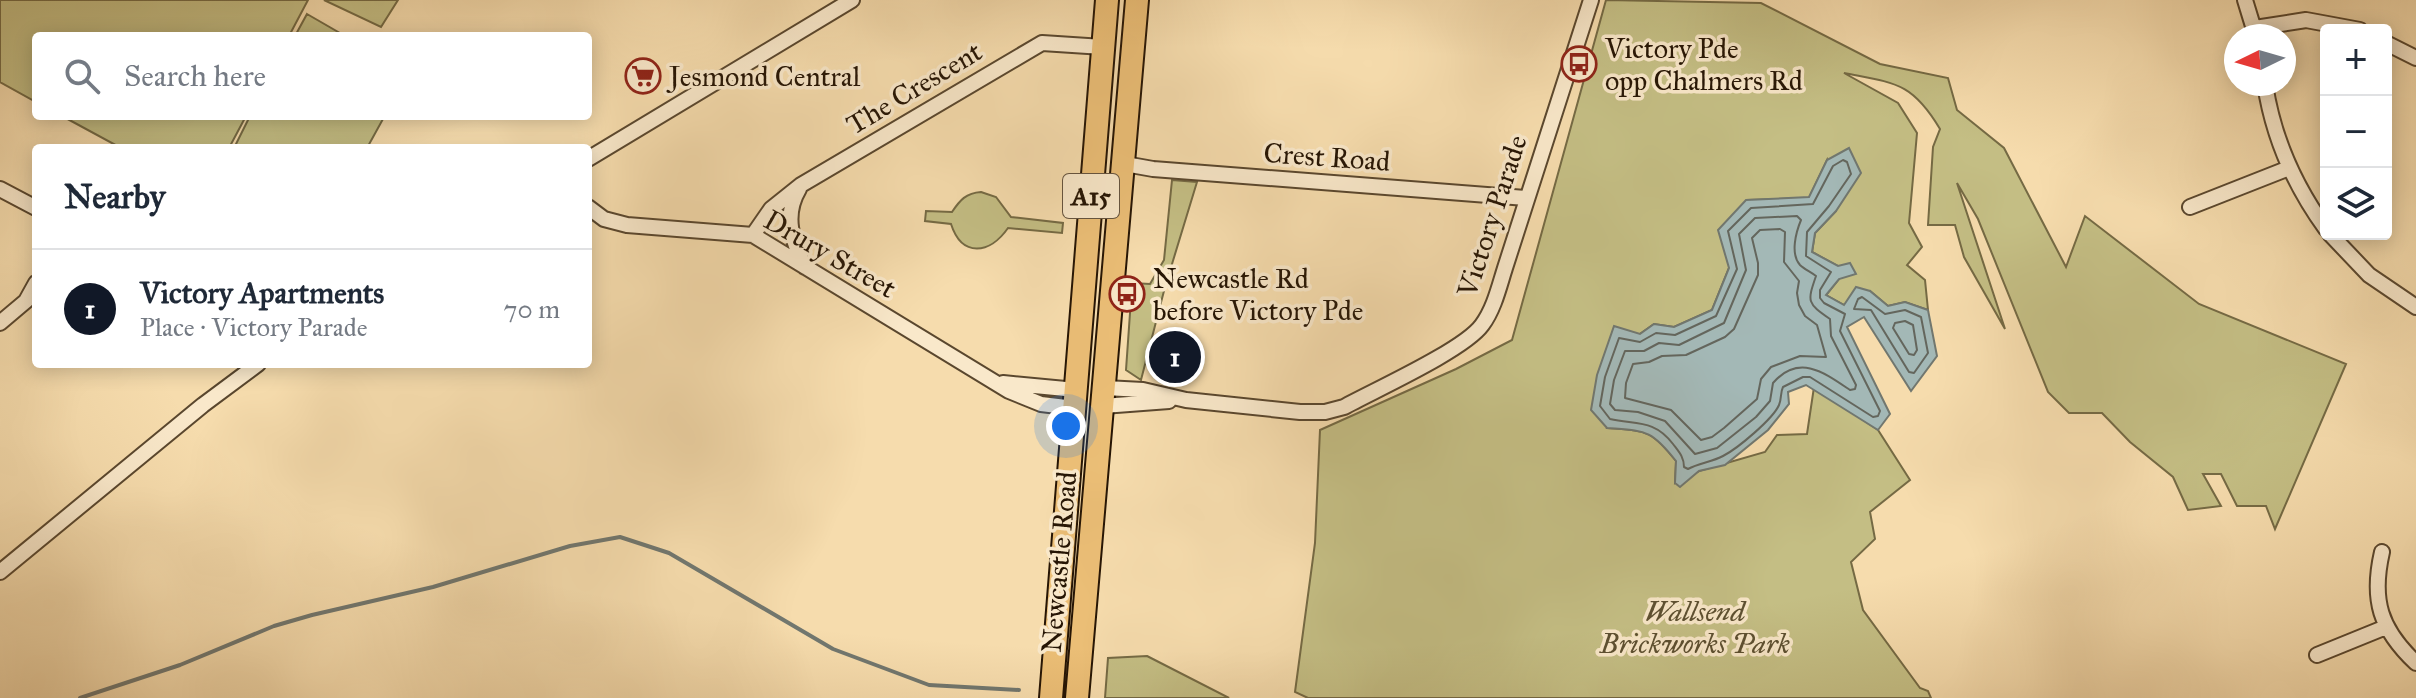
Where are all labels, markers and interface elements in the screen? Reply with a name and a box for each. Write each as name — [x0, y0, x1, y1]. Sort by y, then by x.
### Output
north arrow — [2224, 24, 2296, 96]
map controls — [2320, 24, 2392, 240]
button: + — [2320, 24, 2392, 96]
place label: Victory Pde opp Chalmers Rd — [1604, 31, 1803, 98]
search box — [32, 32, 592, 120]
street label: The Crescent — [840, 34, 988, 142]
bus stop icon: Victory Pde opp Chalmers Rd — [1560, 45, 1598, 83]
icon: search — [60, 54, 104, 98]
supermarket icon: Jesmond Central — [624, 57, 662, 95]
text: Search here — [124, 58, 266, 94]
place label: Jesmond Central — [666, 59, 861, 94]
button: − — [2320, 96, 2392, 168]
street label: Victory Parade — [1449, 131, 1535, 302]
street label: Crest Road — [1262, 135, 1392, 179]
button: layers — [2320, 168, 2392, 240]
road number: A15 — [1063, 174, 1119, 218]
text: Nearby — [64, 176, 166, 217]
street label: Drury Street — [758, 202, 902, 306]
place label: Newcastle Rd before Victory Pde — [1153, 261, 1363, 328]
text: Victory Apartments — [140, 275, 384, 311]
bus stop icon: Newcastle Rd before Victory Pde — [1108, 275, 1146, 313]
text: 1 — [85, 293, 95, 325]
text: 70 m — [504, 293, 560, 325]
text: Place · Victory Parade — [140, 311, 368, 343]
pin: 1 — [1149, 327, 1201, 387]
your location — [1046, 406, 1086, 446]
street label: Newcastle Road — [1034, 470, 1084, 654]
park label: Wallsend Brickworks Park — [1598, 594, 1791, 661]

